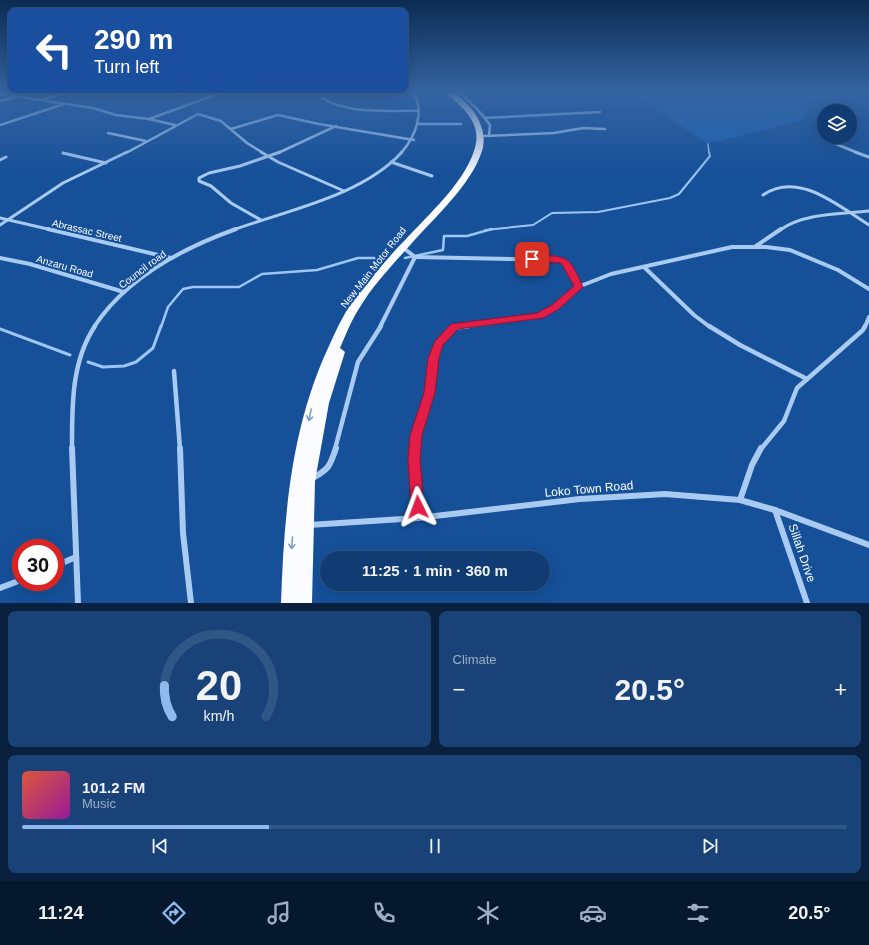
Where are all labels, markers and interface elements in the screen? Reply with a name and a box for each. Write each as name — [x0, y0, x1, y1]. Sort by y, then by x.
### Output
icon: left — [28, 24, 80, 76]
text: 290 m — [94, 24, 173, 55]
text: Turn left — [94, 57, 159, 77]
map controls — [817, 104, 857, 144]
button: layers — [817, 104, 857, 144]
street label: Abrassac Street — [51, 217, 123, 244]
street label: New Main Motor Road — [338, 225, 408, 310]
pin — [515, 242, 549, 276]
street label: Council road — [117, 248, 168, 291]
icon: arrive — [521, 248, 543, 270]
street label: Anzaru Road — [35, 253, 94, 280]
one-way arrow — [306, 408, 314, 421]
street label: Loko Town Road — [544, 478, 634, 500]
position arrow — [397, 486, 439, 528]
street label: Sillah Drive — [786, 522, 819, 584]
one-way arrow — [288, 536, 296, 549]
speed limit sign: 30 — [12, 539, 64, 591]
text: 11:25 · 1 min · 360 m — [362, 562, 508, 579]
text: Climate — [453, 652, 497, 667]
text: 20 — [196, 662, 242, 709]
text: 20.5° — [615, 673, 685, 706]
text: − — [453, 677, 465, 702]
text: + — [834, 677, 847, 702]
text: km/h — [204, 708, 235, 724]
text: 101.2 FM — [82, 779, 145, 796]
text: Music — [82, 796, 116, 811]
icon: previous — [149, 835, 171, 857]
icon: pause — [424, 835, 446, 857]
icon: next — [699, 835, 721, 857]
icon: directions — [160, 899, 188, 927]
icon: music — [265, 899, 293, 927]
icon: phone — [370, 899, 398, 927]
icon: climate — [474, 899, 502, 927]
icon: car — [579, 899, 607, 927]
icon: filters — [684, 899, 712, 927]
text: 11:24 — [38, 903, 83, 923]
text: 20.5° — [788, 903, 831, 923]

